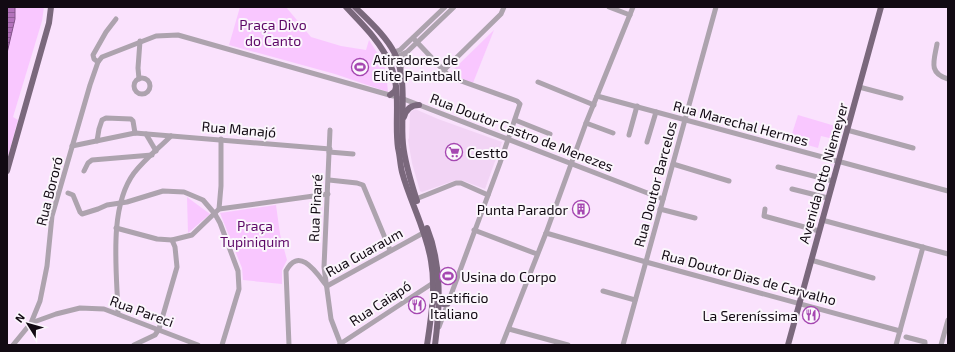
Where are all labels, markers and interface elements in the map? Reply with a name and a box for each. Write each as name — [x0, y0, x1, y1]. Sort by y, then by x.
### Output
park label: Praça Divo do Canto — [239, 16, 307, 49]
place label: Atiradores de Elite Paintball — [373, 51, 462, 84]
sports icon: Atiradores de Elite Paintball — [350, 57, 370, 77]
street label: Rua Doutor Castro de Menezes — [428, 89, 616, 175]
street label: Rua Marechal Hermes — [672, 97, 810, 149]
street label: Avenida Otto Niemeyer — [795, 100, 851, 245]
street label: Rua Manajó — [201, 117, 277, 141]
street label: Rua Doutor Barcelos — [630, 119, 680, 249]
supermarket icon: Cestto — [444, 142, 464, 162]
place label: Cestto — [467, 144, 508, 161]
street label: Rua Bororó — [32, 155, 66, 227]
street label: Rua Pinaré — [305, 174, 325, 242]
building icon: Punta Parador — [571, 199, 591, 219]
place label: Punta Parador — [477, 201, 568, 218]
park label: Praça Tupiniquim — [220, 217, 290, 250]
street label: Rua Guaraum — [323, 224, 405, 280]
street label: Rua Doutor Dias de Carvalho — [660, 245, 838, 309]
sports icon: Usina do Corpo — [438, 266, 458, 286]
place label: Usina do Corpo — [461, 268, 557, 285]
street label: Rua Caiapó — [346, 277, 414, 329]
place label: Pastificio Italiano — [430, 289, 489, 322]
street label: Rua Pareci — [108, 292, 176, 330]
restaurant icon: Pastificio Italiano — [407, 295, 427, 315]
north arrow — [8, 304, 48, 344]
restaurant icon: La Sereníssima — [801, 305, 821, 325]
place label: La Sereníssima — [702, 307, 798, 324]
text: N — [12, 311, 27, 325]

